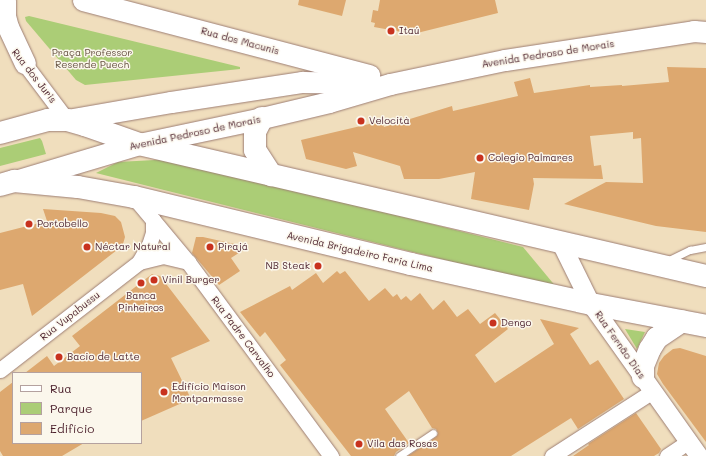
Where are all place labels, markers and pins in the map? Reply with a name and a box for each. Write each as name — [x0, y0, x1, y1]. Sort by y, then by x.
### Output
place label: Itaú — [399, 25, 419, 37]
marker: Itaú — [386, 26, 396, 36]
place label: Velocità — [369, 115, 410, 127]
marker: Velocità — [356, 116, 366, 126]
place label: Colegio Palmares — [488, 152, 573, 164]
marker: Colegio Palmares — [475, 153, 485, 163]
place label: Portobello — [37, 218, 88, 230]
marker: Portobello — [24, 219, 34, 229]
place label: Néctar Natural — [95, 241, 171, 253]
place label: Pirajá — [218, 241, 248, 253]
marker: Néctar Natural — [82, 242, 92, 252]
marker: Pirajá — [205, 242, 215, 252]
place label: NB Steak — [265, 260, 310, 272]
marker: NB Steak — [313, 261, 323, 271]
place label: Vinil Burger — [162, 274, 220, 286]
marker: Vinil Burger — [149, 275, 159, 285]
marker: Banca Pinheiros — [136, 278, 146, 288]
place label: Banca Pinheiros — [118, 289, 164, 312]
place label: Dengo — [501, 317, 531, 329]
marker: Dengo — [488, 318, 498, 328]
place label: Bacio de Latte — [67, 351, 140, 363]
marker: Bacio de Latte — [54, 352, 64, 362]
place label: Edifício Maison Montparmasse — [172, 380, 246, 404]
marker: Edifício Maison Montparmasse — [159, 387, 169, 397]
place label: Vila das Rosas — [367, 438, 437, 450]
marker: Vila das Rosas — [354, 439, 364, 449]

